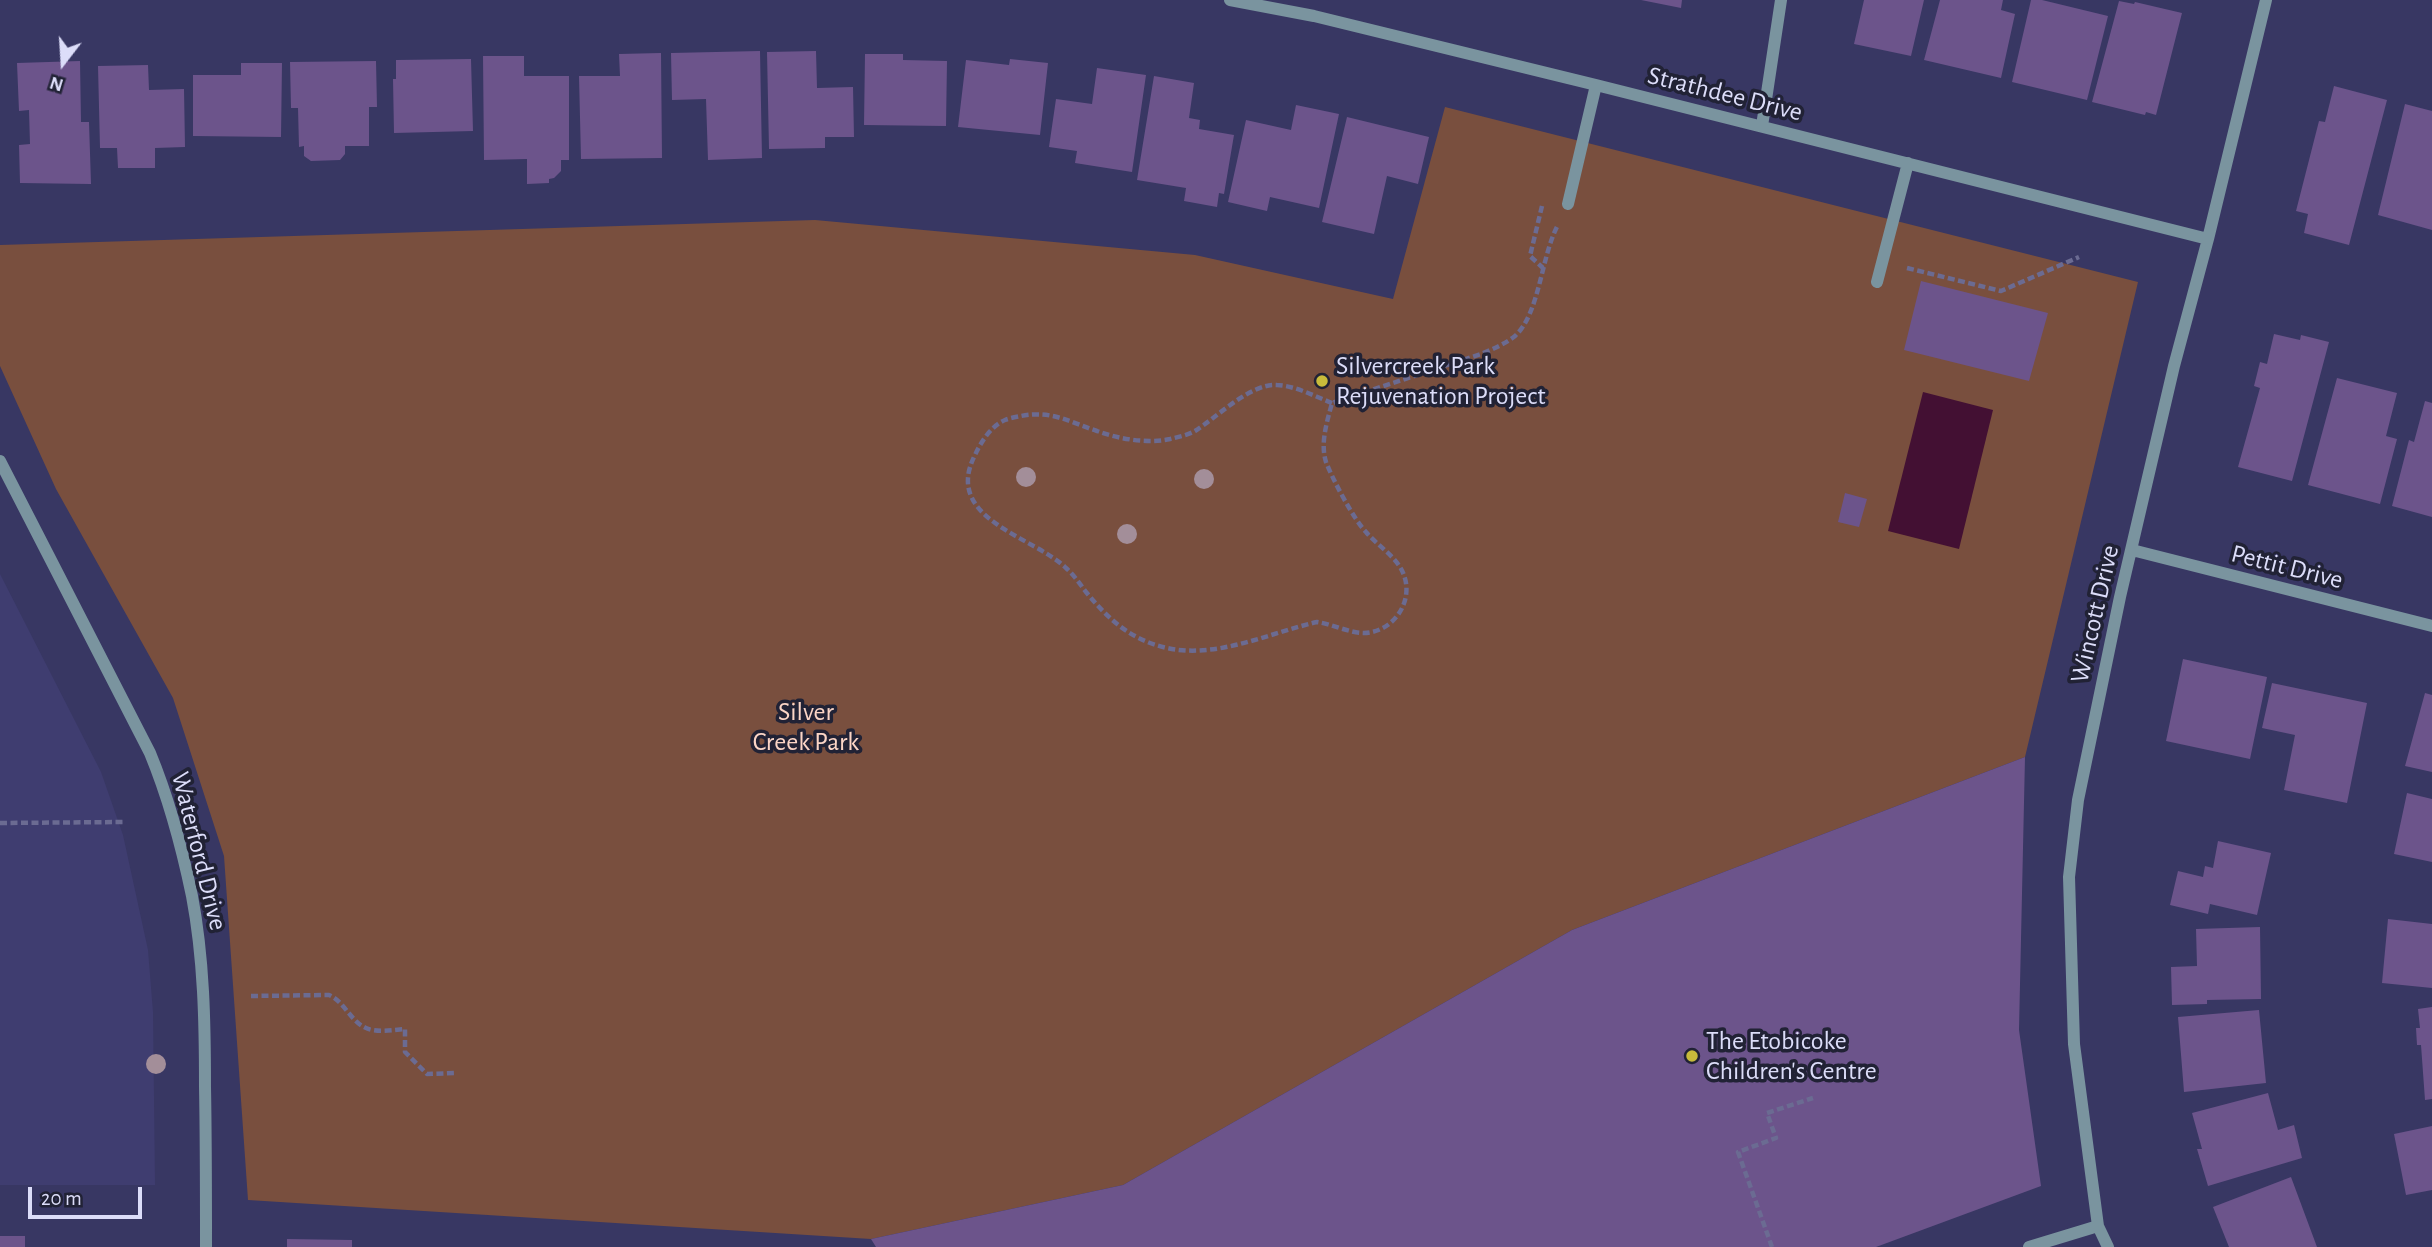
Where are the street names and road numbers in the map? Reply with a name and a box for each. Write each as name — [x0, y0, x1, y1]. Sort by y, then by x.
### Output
street label: Strathdee Drive — [1644, 60, 1806, 128]
street label: Pettit Drive — [2228, 538, 2346, 596]
street label: Wincott Drive — [2064, 542, 2126, 686]
street label: Waterford Drive — [164, 769, 234, 933]

